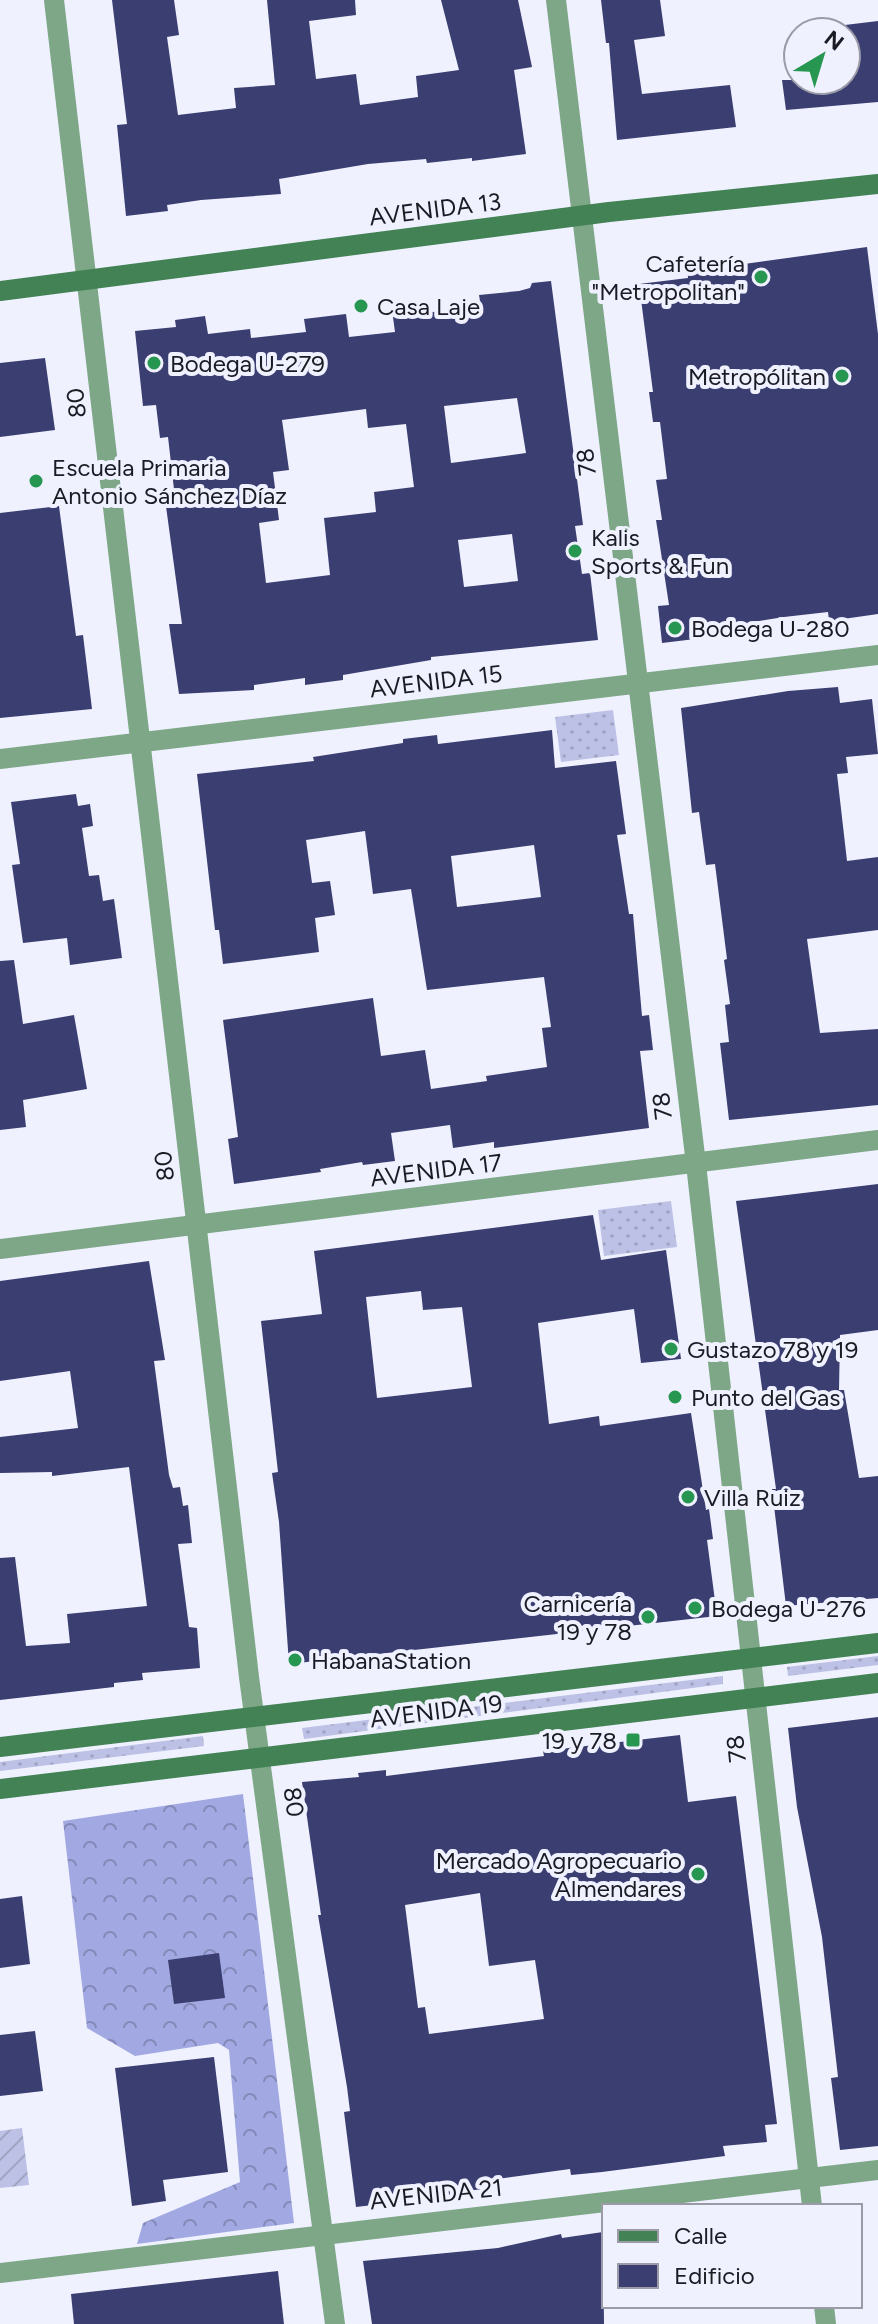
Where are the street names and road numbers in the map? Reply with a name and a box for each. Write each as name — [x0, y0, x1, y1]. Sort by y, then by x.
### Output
street label: AVENIDA 13 — [367, 187, 503, 231]
street label: 80 — [60, 387, 92, 419]
street label: 78 — [570, 447, 602, 477]
street label: AVENIDA 15 — [368, 658, 504, 704]
street label: 78 — [646, 1091, 678, 1121]
street label: AVENIDA 17 — [368, 1148, 504, 1192]
street label: 80 — [148, 1149, 180, 1183]
street label: AVENIDA 19 — [368, 1688, 504, 1734]
street label: 78 — [720, 1734, 752, 1764]
street label: 80 — [278, 1785, 310, 1819]
street label: AVENIDA 21 — [368, 2173, 504, 2215]

